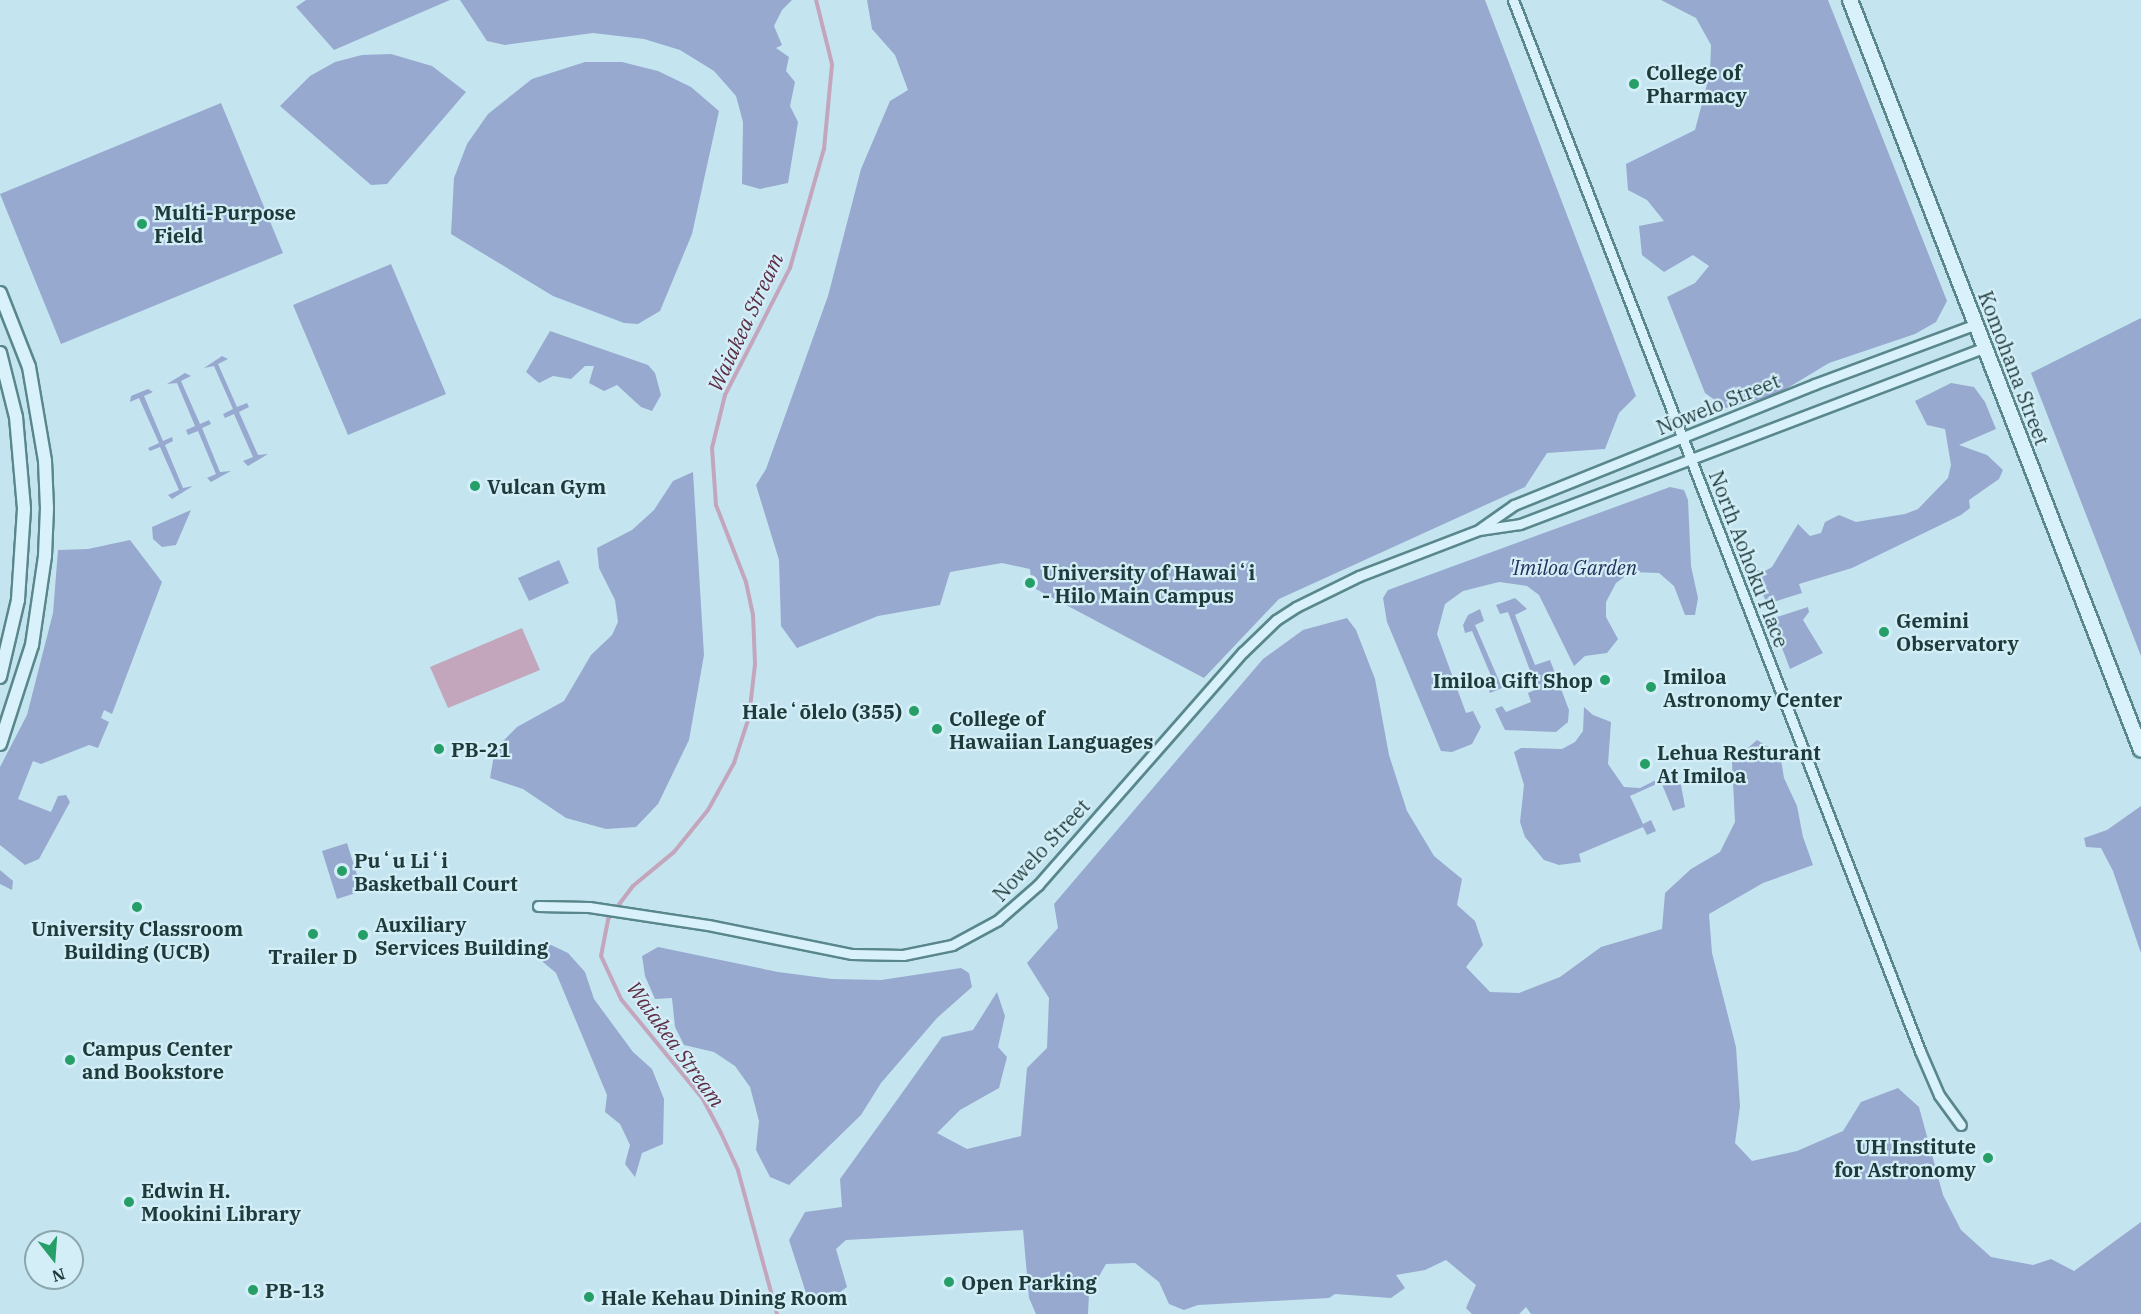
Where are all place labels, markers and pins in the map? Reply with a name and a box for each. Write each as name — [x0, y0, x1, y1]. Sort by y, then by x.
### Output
place label: College of Pharmacy — [1646, 60, 1747, 107]
marker: College of Pharmacy — [1627, 77, 1641, 91]
place label: Multi-Purpose Field — [154, 201, 296, 248]
marker: Multi-Purpose Field — [135, 217, 149, 231]
place label: Vulcan Gym — [487, 474, 606, 498]
marker: Vulcan Gym — [468, 479, 482, 493]
place label: University of Hawaiʻi - Hilo Main Campus — [1042, 560, 1255, 607]
marker: University of Hawaiʻi - Hilo Main Campus — [1023, 576, 1037, 590]
place label: Gemini Observatory — [1896, 608, 2019, 655]
marker: Gemini Observatory — [1877, 625, 1891, 639]
place label: Imiloa Astronomy Center — [1663, 664, 1842, 711]
place label: Imiloa Gift Shop — [1433, 668, 1593, 692]
marker: Imiloa Gift Shop — [1598, 673, 1612, 687]
marker: Imiloa Astronomy Center — [1644, 680, 1658, 694]
place label: Haleʻōlelo (355) — [742, 699, 902, 723]
marker: Haleʻōlelo (355) — [907, 704, 921, 718]
place label: College of Hawaiian Languages — [949, 706, 1153, 753]
marker: College of Hawaiian Languages — [930, 722, 944, 736]
place label: PB-21 — [451, 737, 511, 761]
place label: Lehua Resturant At Imiloa — [1657, 740, 1821, 787]
marker: PB-21 — [432, 742, 446, 756]
marker: Lehua Resturant At Imiloa — [1638, 757, 1652, 771]
place label: Puʻu Liʻi Basketball Court — [354, 848, 518, 895]
marker: Puʻu Liʻi Basketball Court — [335, 864, 349, 878]
marker: University Classroom Building (UCB) — [130, 900, 144, 914]
place label: Auxiliary Services Building — [375, 912, 548, 959]
place label: University Classroom Building (UCB) — [31, 916, 243, 963]
marker: Trailer D — [306, 927, 320, 941]
marker: Auxiliary Services Building — [356, 928, 370, 942]
place label: Trailer D — [268, 944, 358, 968]
place label: Campus Center and Bookstore — [82, 1036, 233, 1083]
marker: Campus Center and Bookstore — [63, 1053, 77, 1067]
place label: UH Institute for Astronomy — [1834, 1134, 1976, 1181]
marker: UH Institute for Astronomy — [1981, 1151, 1995, 1165]
place label: Edwin H. Mookini Library — [141, 1178, 301, 1225]
marker: Edwin H. Mookini Library — [122, 1195, 136, 1209]
place label: Open Parking — [961, 1270, 1097, 1294]
marker: Open Parking — [942, 1275, 956, 1289]
place label: PB-13 — [265, 1278, 325, 1302]
marker: PB-13 — [246, 1283, 260, 1297]
place label: Hale Kehau Dining Room — [601, 1285, 847, 1309]
marker: Hale Kehau Dining Room — [582, 1290, 596, 1304]

